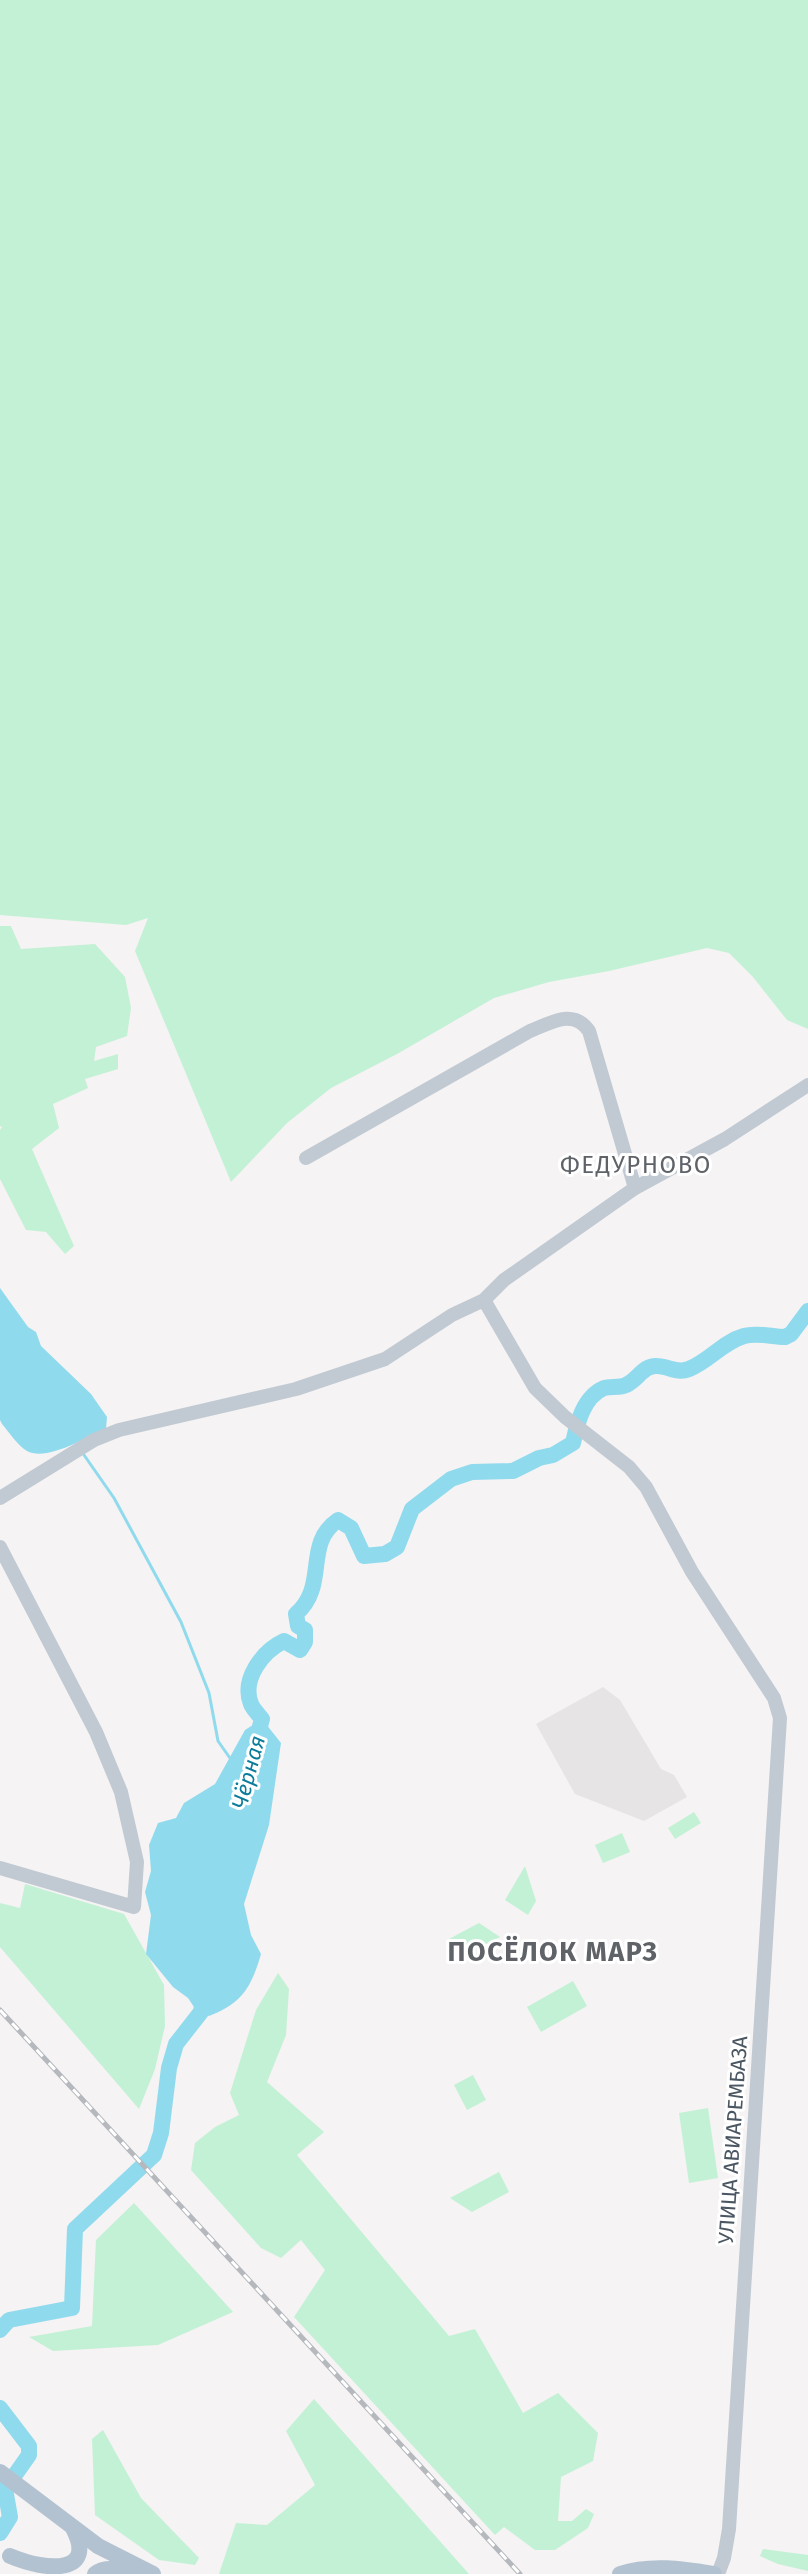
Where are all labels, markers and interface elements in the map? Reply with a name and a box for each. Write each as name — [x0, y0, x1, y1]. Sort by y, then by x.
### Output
district label: ФЕДУРНОВО — [560, 1151, 712, 1179]
water label: Чёрная — [226, 1732, 271, 1812]
district label: ПОСЁЛОК МАРЗ — [448, 1935, 658, 1968]
street label: УЛИЦА АВИАРЕМБАЗА — [713, 2035, 753, 2245]

